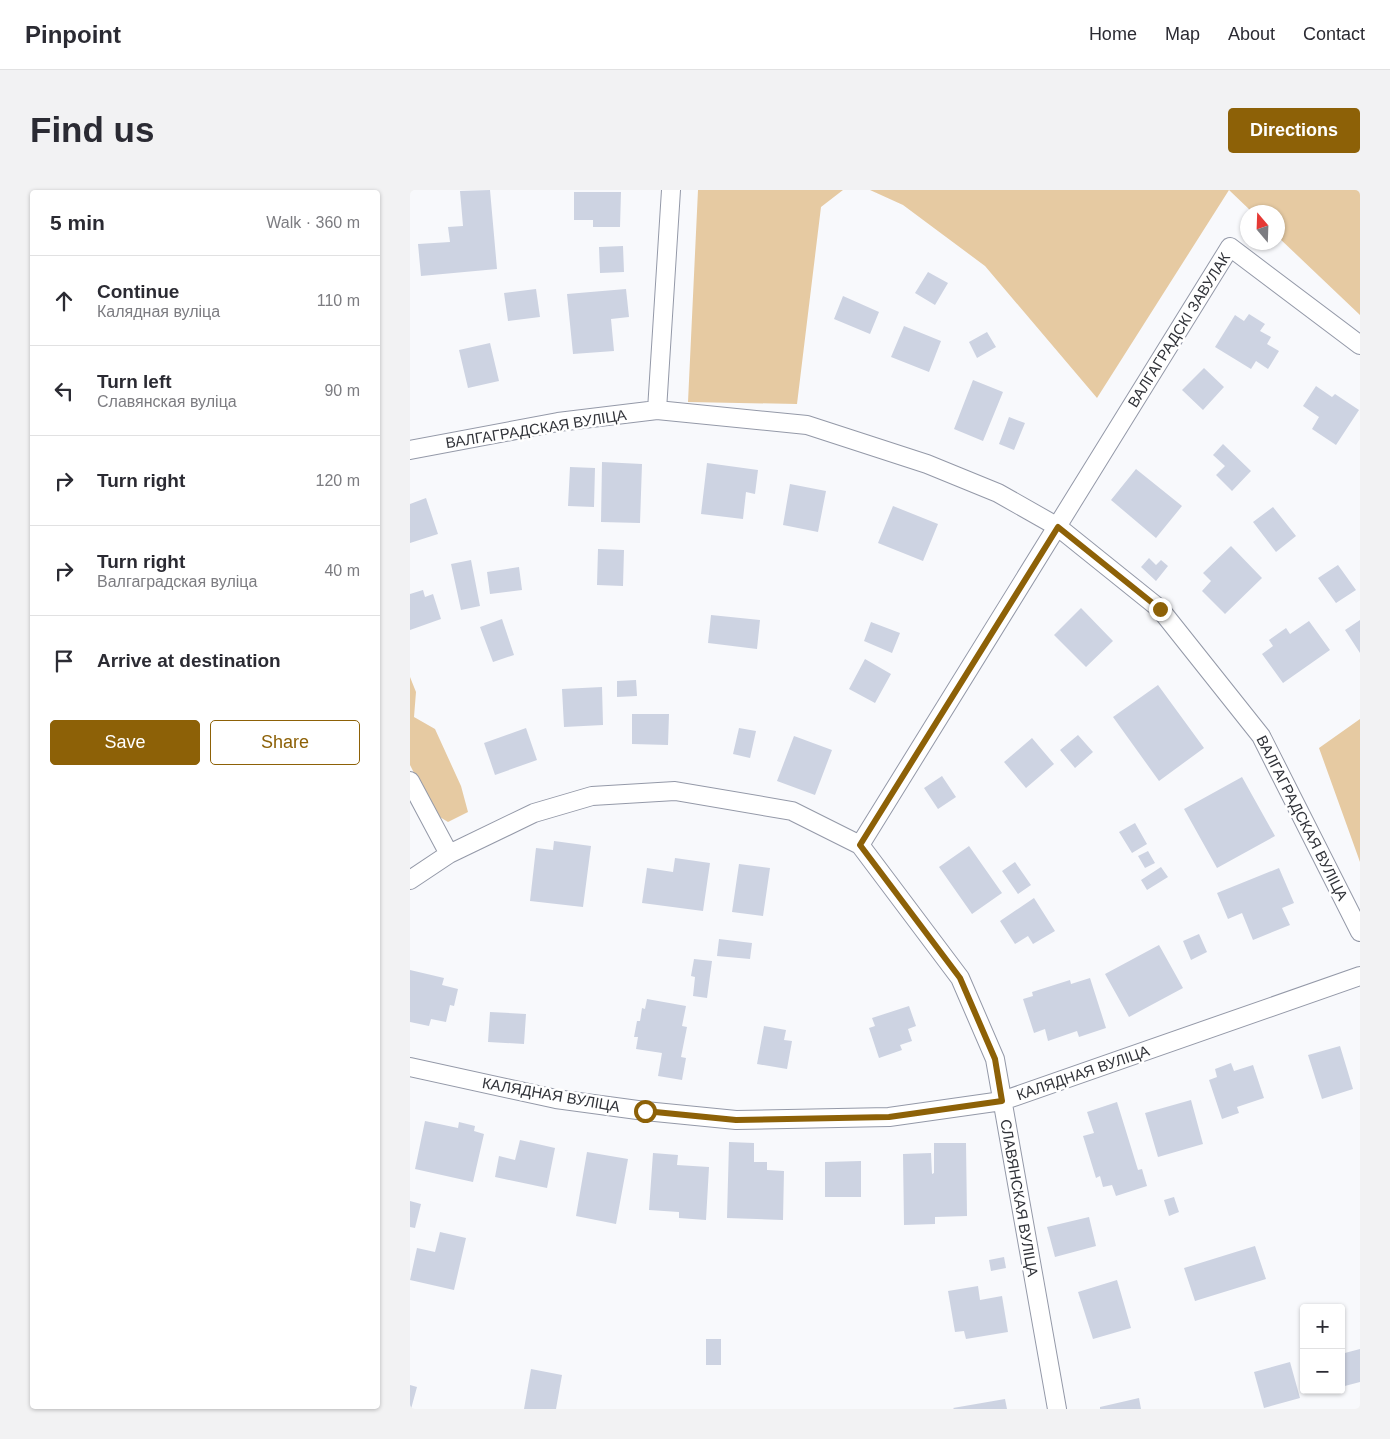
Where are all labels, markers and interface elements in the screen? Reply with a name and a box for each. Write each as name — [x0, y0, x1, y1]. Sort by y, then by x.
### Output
text: Pinpoint — [25, 21, 121, 48]
text: Home — [1089, 24, 1137, 44]
text: Map — [1165, 24, 1200, 44]
text: About — [1228, 24, 1275, 44]
text: Contact — [1303, 24, 1365, 44]
button: Directions — [1228, 108, 1360, 153]
text: Find us — [30, 110, 154, 149]
north arrow — [1240, 205, 1285, 250]
text: 5 min — [50, 211, 105, 234]
text: Walk · 360 m — [266, 214, 360, 231]
street label: ВАЛГАГРАДСКІ ЗАВУЛАК — [1124, 249, 1233, 410]
text: Continue — [97, 281, 179, 302]
icon: ahead — [50, 287, 78, 315]
text: 110 m — [317, 292, 360, 309]
text: Калядная вуліца — [97, 303, 220, 320]
text: Turn left — [97, 371, 172, 392]
icon: left — [50, 377, 78, 405]
text: 90 m — [324, 382, 360, 399]
text: Славянская вуліца — [97, 393, 237, 410]
street label: ВАЛГАГРАДСКАЯ ВУЛІЦА — [444, 406, 628, 451]
icon: right — [50, 467, 78, 495]
text: Turn right — [97, 470, 185, 491]
text: 120 m — [316, 472, 360, 489]
text: Turn right — [97, 551, 185, 572]
icon: right — [50, 557, 78, 585]
text: 40 m — [324, 562, 360, 579]
text: Валгаградская вуліца — [97, 573, 257, 590]
route end — [1149, 598, 1172, 621]
icon: arrive — [50, 647, 78, 675]
text: Arrive at destination — [97, 650, 281, 671]
button: Save — [50, 720, 200, 765]
button: Share — [210, 720, 360, 765]
street label: ВАЛГАГРАДСКАЯ ВУЛІЦА — [1253, 732, 1352, 903]
street label: КАЛЯДНАЯ ВУЛІЦА — [1014, 1042, 1152, 1103]
street label: КАЛЯДНАЯ ВУЛІЦА — [481, 1074, 621, 1115]
route start — [634, 1100, 657, 1123]
street label: СЛАВЯНСКАЯ ВУЛІЦА — [997, 1118, 1042, 1278]
map controls — [1300, 1304, 1345, 1394]
button: + — [1300, 1304, 1345, 1349]
button: − — [1300, 1349, 1345, 1394]

